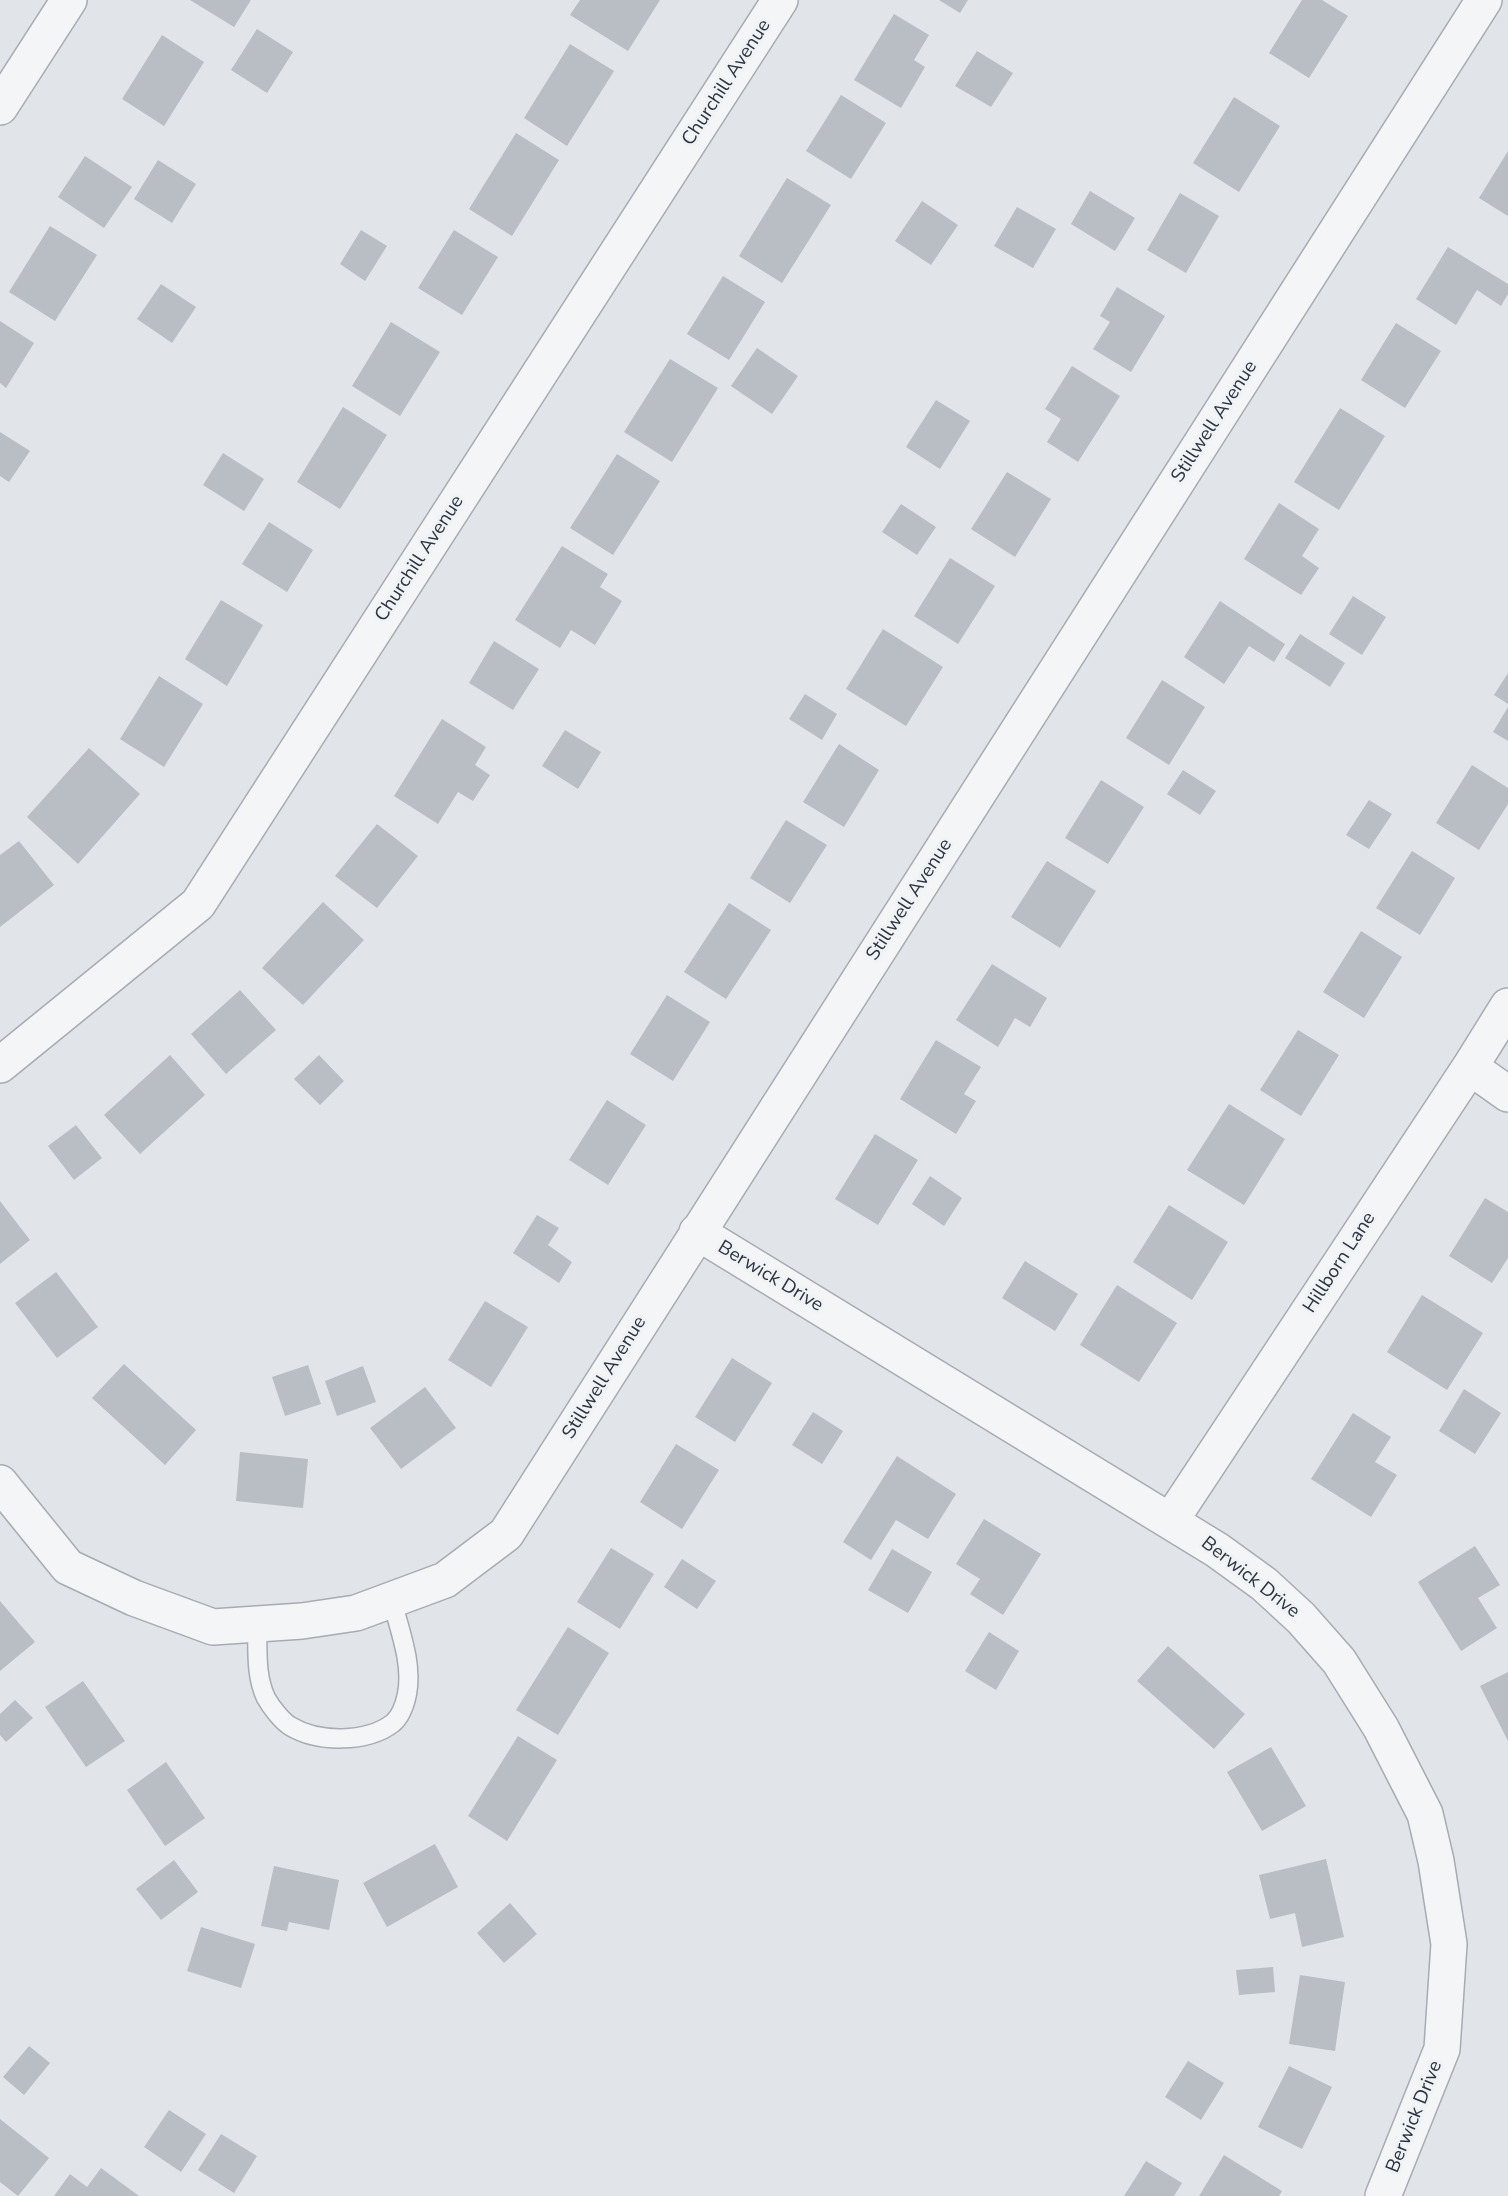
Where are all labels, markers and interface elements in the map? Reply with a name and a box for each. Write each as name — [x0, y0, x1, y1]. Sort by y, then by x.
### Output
street label: Churchill Avenue — [678, 16, 776, 150]
street label: Stillwell Avenue — [1167, 357, 1263, 487]
street label: Churchill Avenue — [371, 492, 469, 626]
street label: Stillwell Avenue — [862, 835, 958, 965]
street label: Hillborn Lane — [1299, 1208, 1381, 1318]
street label: Berwick Drive — [713, 1237, 827, 1317]
street label: Stillwell Avenue — [558, 1312, 652, 1444]
street label: Berwick Drive — [1196, 1532, 1304, 1624]
street label: Berwick Drive — [1382, 2058, 1448, 2176]

